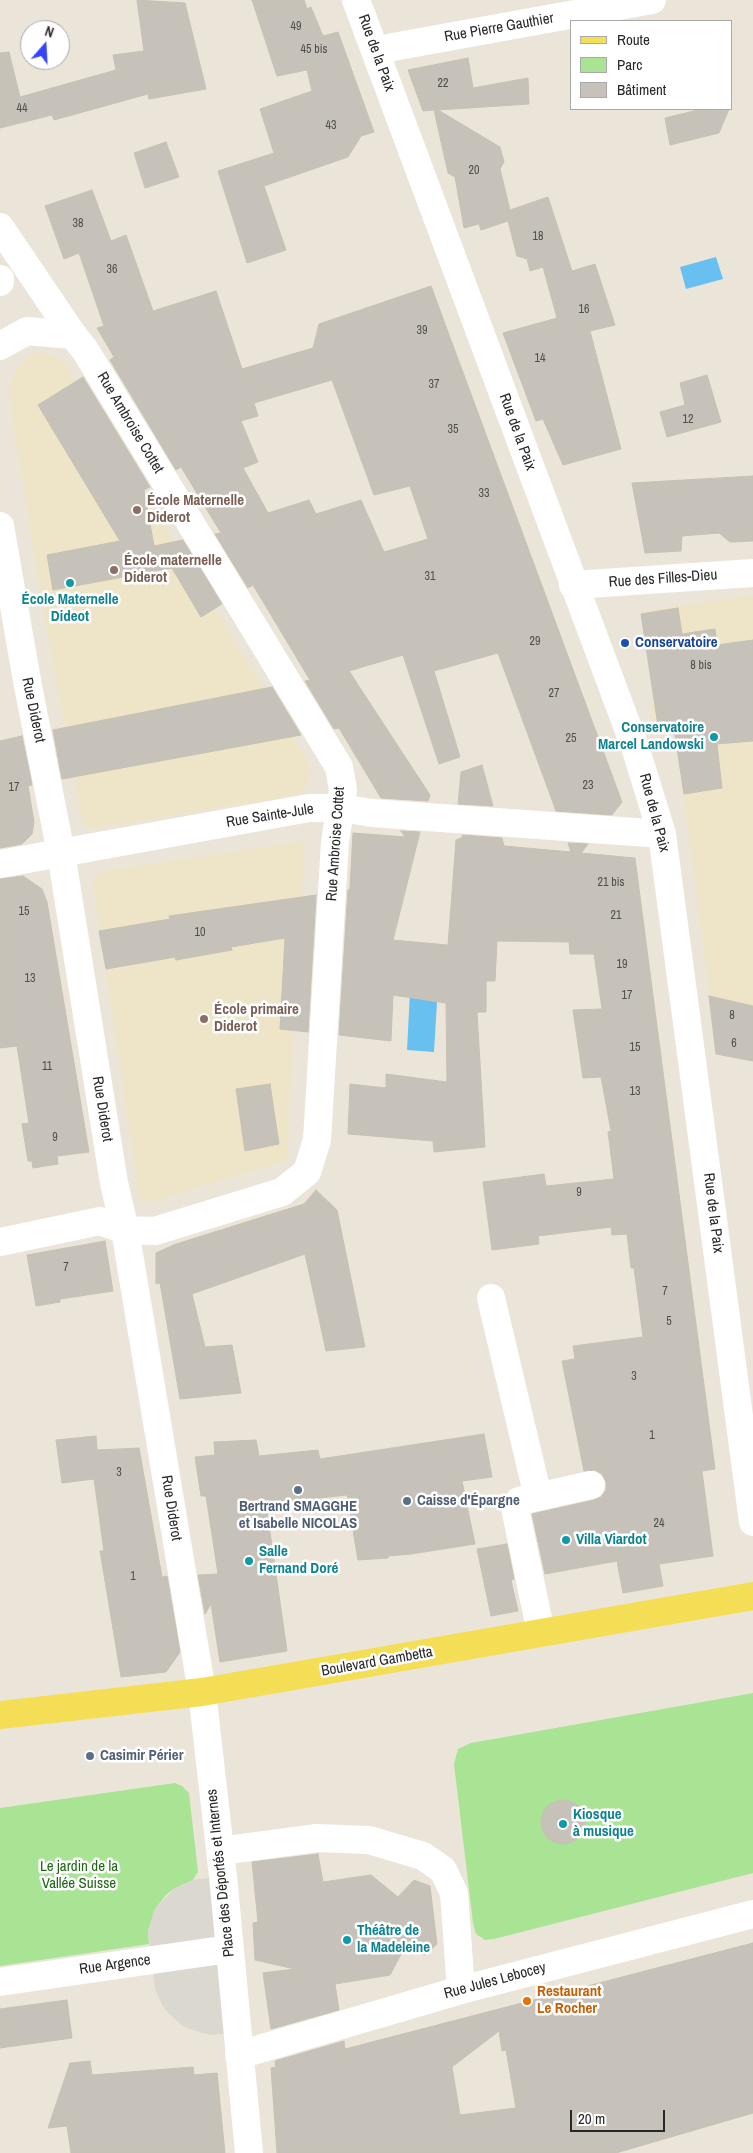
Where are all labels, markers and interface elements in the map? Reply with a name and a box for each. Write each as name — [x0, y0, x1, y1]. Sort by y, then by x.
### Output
street label: Rue Pierre Gauthier — [443, 10, 555, 46]
street label: Rue de la Paix — [354, 12, 398, 94]
north arrow — [20, 20, 70, 70]
house number: 49 — [291, 20, 301, 34]
legend — [570, 20, 733, 110]
text: N — [43, 22, 56, 42]
text: Route — [617, 29, 650, 50]
house number: 45 bis — [301, 43, 327, 57]
text: Parc — [617, 54, 642, 75]
house number: 22 — [438, 77, 448, 91]
text: Bâtiment — [617, 79, 666, 100]
house number: 44 — [17, 102, 27, 116]
house number: 43 — [326, 119, 336, 133]
house number: 20 — [469, 164, 479, 178]
house number: 38 — [73, 217, 83, 231]
house number: 18 — [533, 230, 543, 244]
house number: 36 — [107, 263, 117, 277]
house number: 16 — [579, 303, 589, 317]
house number: 39 — [417, 324, 427, 338]
house number: 14 — [535, 352, 545, 366]
street label: Rue Ambroise Cottet — [93, 369, 167, 477]
house number: 37 — [429, 378, 439, 392]
street label: Rue de la Paix — [495, 391, 539, 473]
house number: 12 — [683, 413, 693, 427]
house number: 35 — [448, 423, 458, 437]
house number: 33 — [479, 487, 489, 501]
place label: École Maternelle Diderot — [147, 492, 244, 527]
marker: École Maternelle Diderot — [131, 504, 143, 516]
place label: École maternelle Diderot — [124, 552, 222, 587]
marker: École maternelle Diderot — [108, 564, 120, 576]
street label: Rue des Filles-Dieu — [608, 566, 718, 592]
house number: 31 — [425, 570, 435, 584]
marker: École Maternelle Dideot — [64, 577, 76, 589]
place label: École Maternelle Dideot — [21, 591, 119, 626]
place label: Conservatoire — [635, 634, 718, 652]
house number: 29 — [530, 635, 540, 649]
marker: Conservatoire — [619, 637, 631, 649]
house number: 8 bis — [690, 659, 712, 673]
street label: Rue Diderot — [17, 676, 49, 744]
house number: 27 — [549, 687, 559, 701]
place label: Conservatoire Marcel Landowski — [598, 719, 704, 754]
marker: Conservatoire Marcel Landowski — [708, 731, 720, 743]
house number: 25 — [566, 732, 576, 746]
street label: Rue de la Paix — [635, 772, 673, 854]
house number: 23 — [583, 779, 593, 793]
house number: 17 — [9, 781, 19, 795]
street label: Rue Ambroise Cottet — [323, 786, 349, 902]
street label: Rue Sainte-Jule — [225, 800, 315, 832]
house number: 21 bis — [598, 876, 624, 890]
house number: 15 — [19, 905, 29, 919]
house number: 21 — [611, 909, 621, 923]
house number: 10 — [195, 926, 205, 940]
house number: 19 — [617, 958, 627, 972]
house number: 13 — [25, 972, 35, 986]
house number: 17 — [622, 989, 632, 1003]
place label: École primaire Diderot — [214, 1001, 299, 1036]
house number: 8 — [729, 1009, 735, 1023]
marker: École primaire Diderot — [198, 1013, 210, 1025]
house number: 6 — [731, 1037, 737, 1051]
house number: 15 — [630, 1041, 640, 1055]
house number: 11 — [42, 1060, 52, 1074]
street label: Rue Diderot — [88, 1075, 116, 1143]
house number: 13 — [630, 1085, 640, 1099]
house number: 9 — [52, 1131, 58, 1145]
street label: Rue de la Paix — [699, 1172, 727, 1254]
house number: 9 — [576, 1186, 582, 1200]
house number: 7 — [63, 1261, 69, 1275]
house number: 7 — [662, 1285, 668, 1299]
house number: 5 — [666, 1315, 672, 1329]
house number: 3 — [631, 1370, 637, 1384]
house number: 1 — [649, 1429, 655, 1443]
house number: 3 — [116, 1466, 122, 1480]
street label: Rue Diderot — [157, 1474, 185, 1542]
marker: Bertrand SMAGGHE et Isabelle NICOLAS — [292, 1484, 304, 1496]
place label: Caisse d'Épargne — [417, 1492, 520, 1510]
marker: Caisse d'Épargne — [401, 1495, 413, 1507]
place label: Bertrand SMAGGHE et Isabelle NICOLAS — [239, 1498, 357, 1533]
house number: 24 — [654, 1517, 664, 1531]
place label: Villa Viardot — [576, 1531, 647, 1549]
marker: Villa Viardot — [560, 1534, 572, 1546]
place label: Salle Fernand Doré — [259, 1543, 338, 1578]
marker: Salle Fernand Doré — [243, 1555, 255, 1567]
house number: 1 — [130, 1570, 136, 1584]
street label: Boulevard Gambetta — [320, 1643, 434, 1681]
place label: Casimir Périer — [100, 1747, 183, 1765]
marker: Casimir Périer — [84, 1750, 96, 1762]
street label: Place des Déportés et Internes — [203, 1788, 239, 1958]
place label: Kiosque à musique — [573, 1806, 634, 1841]
marker: Kiosque à musique — [557, 1818, 569, 1830]
park label: Le jardin de la Vallée Suisse — [40, 1858, 118, 1893]
place label: Théâtre de la Madeleine — [357, 1922, 430, 1957]
marker: Théâtre de la Madeleine — [341, 1934, 353, 1946]
street label: Rue Argence — [78, 1951, 152, 1979]
street label: Rue Jules Lebocey — [442, 1959, 548, 2003]
place label: Restaurant Le Rocher — [537, 1983, 601, 2018]
marker: Restaurant Le Rocher — [521, 1995, 533, 2007]
scale bar — [573, 2100, 668, 2132]
text: 20 m — [578, 2108, 605, 2129]

